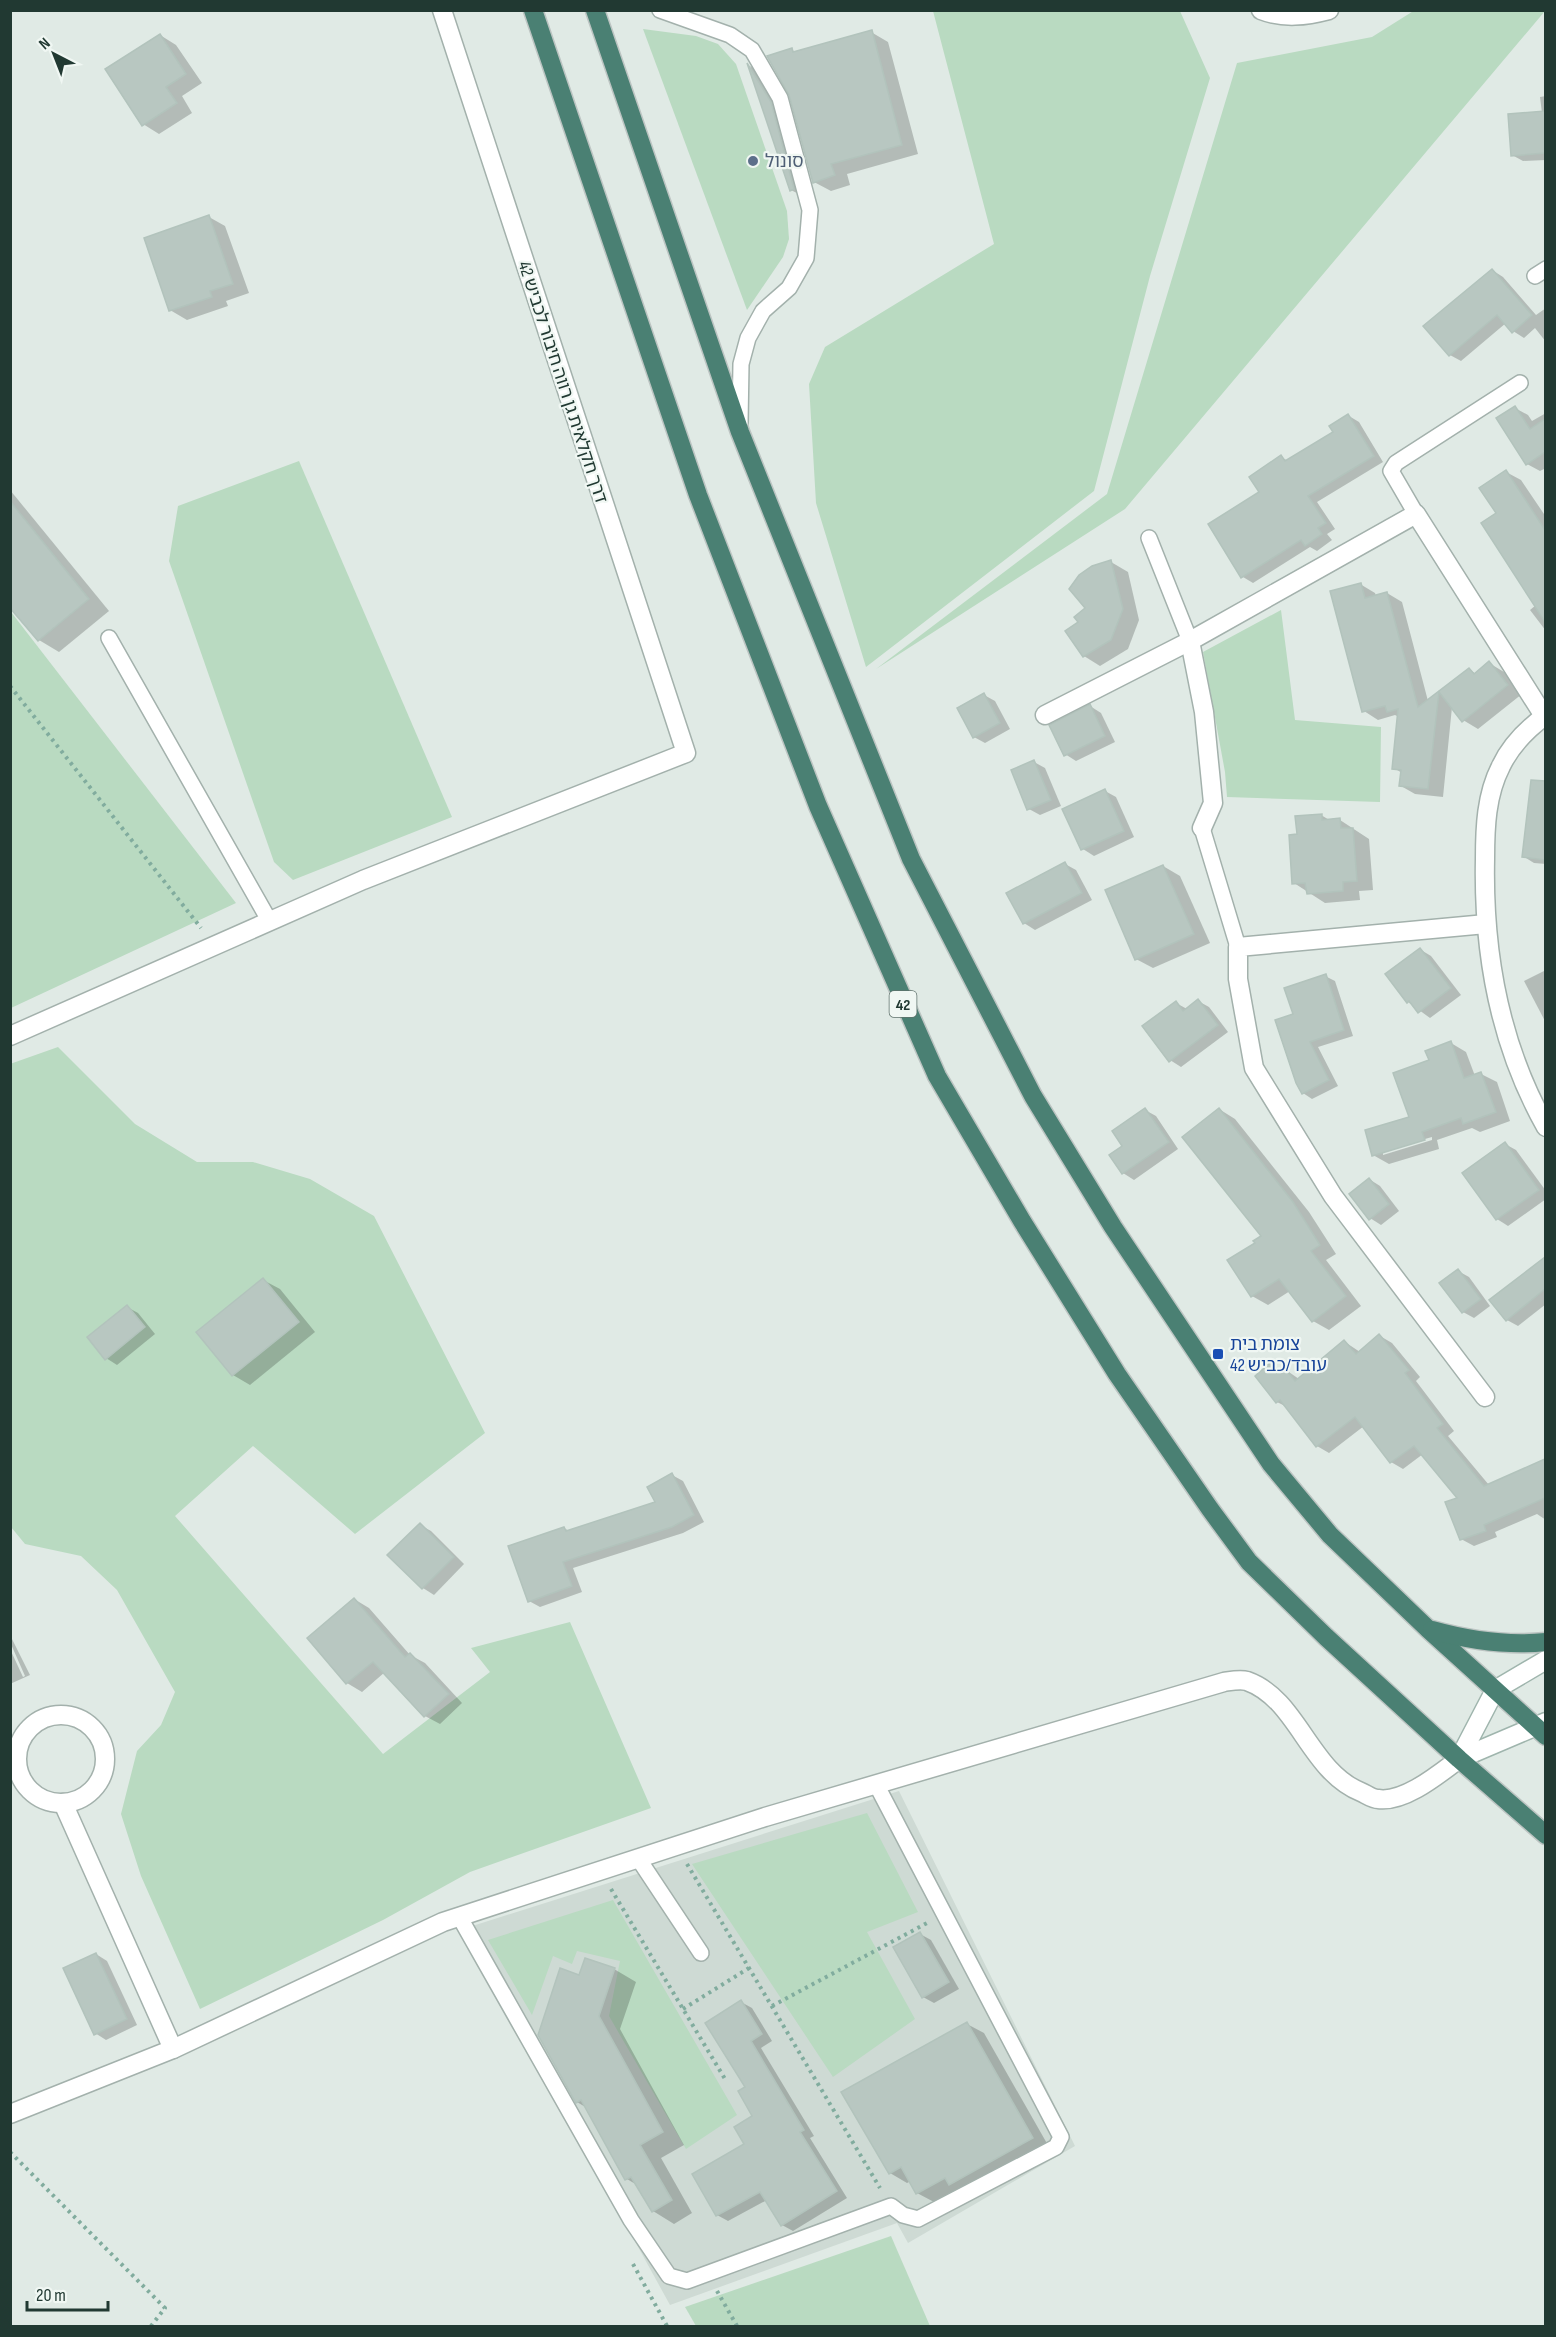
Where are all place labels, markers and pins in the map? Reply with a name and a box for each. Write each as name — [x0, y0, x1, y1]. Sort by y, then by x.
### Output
place label: סונול — [765, 151, 804, 172]
marker: סונול — [746, 154, 760, 168]
place label: צומת בית עובד/כביש 42 — [1230, 1334, 1327, 1376]
marker: צומת בית עובד/כביש 42 — [1211, 1347, 1225, 1361]

